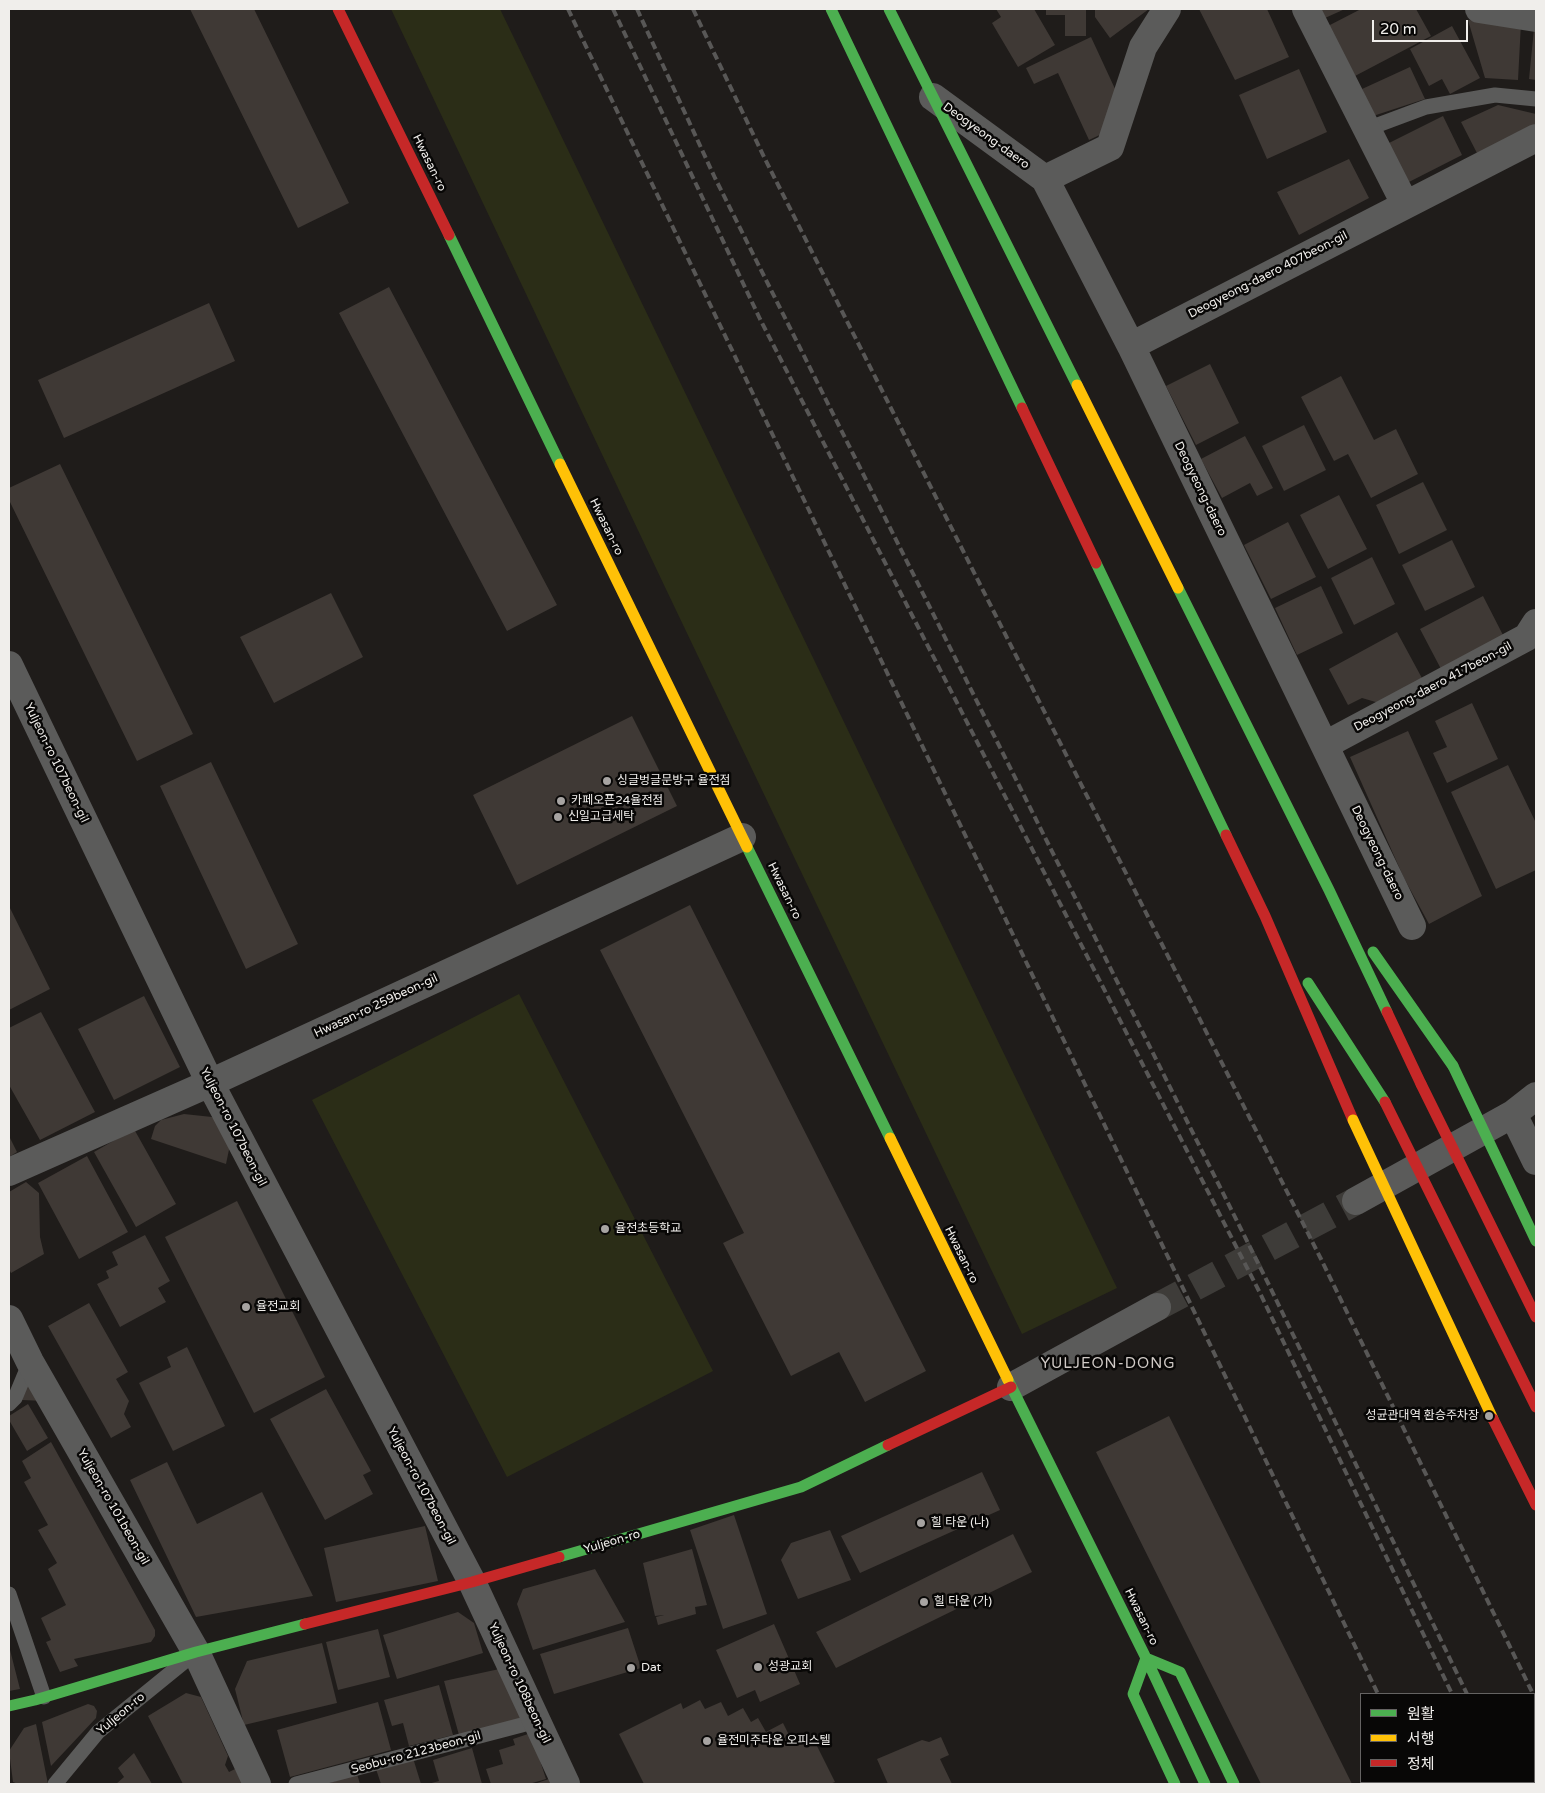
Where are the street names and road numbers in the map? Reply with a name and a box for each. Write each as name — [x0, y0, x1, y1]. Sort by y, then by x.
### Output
street label: Deogyeong-daero — [940, 100, 1032, 172]
street label: Hwasan-ro — [409, 132, 449, 194]
street label: Deogyeong-daero 407beon-gil — [1186, 228, 1350, 322]
street label: Deogyeong-daero — [1171, 439, 1229, 539]
street label: Hwasan-ro — [586, 496, 626, 558]
street label: Deogyeong-daero 417beon-gil — [1352, 639, 1514, 735]
street label: Yuljeon-ro 107beon-gil — [21, 701, 91, 825]
street label: Deogyeong-daero — [1348, 803, 1406, 903]
street label: Hwasan-ro — [764, 860, 804, 922]
street label: Hwasan-ro 259beon-gil — [312, 971, 440, 1041]
street label: Yuljeon-ro 107beon-gil — [197, 1065, 269, 1189]
street label: Hwasan-ro — [941, 1224, 981, 1286]
street label: Yuljeon-ro 107beon-gil — [384, 1425, 458, 1547]
street label: Yuljeon-ro 101beon-gil — [74, 1447, 152, 1567]
street label: Yuljeon-ro — [582, 1527, 642, 1557]
street label: Hwasan-ro — [1121, 1586, 1161, 1648]
street label: Yuljeon-ro 108beon-gil — [485, 1620, 553, 1746]
street label: Yuljeon-ro — [94, 1690, 148, 1738]
street label: Seobu-ro 2123beon-gil — [350, 1729, 482, 1777]

